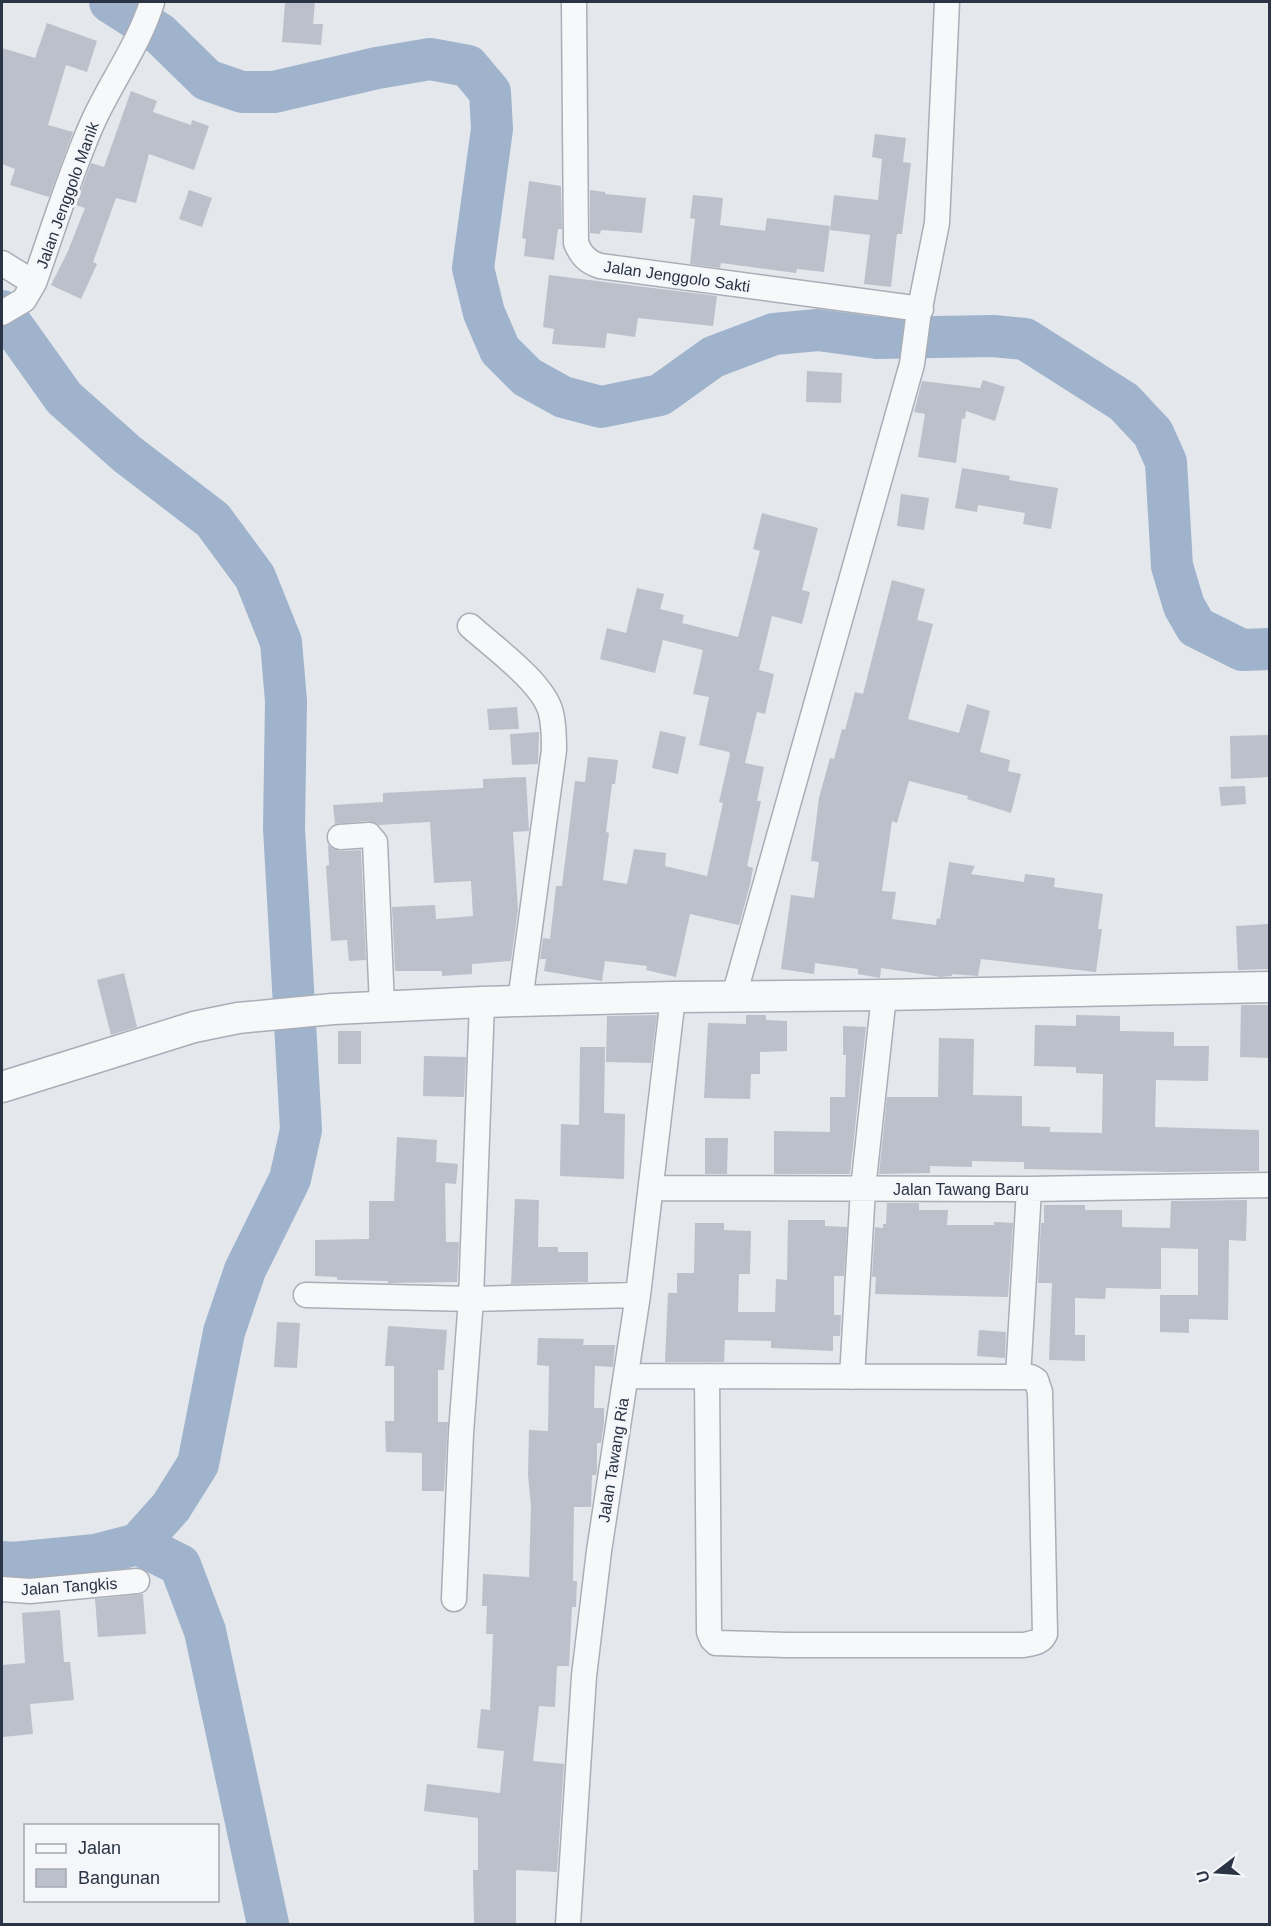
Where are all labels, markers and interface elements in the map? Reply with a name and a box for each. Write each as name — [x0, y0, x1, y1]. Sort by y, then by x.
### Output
street label: Jalan Jenggolo Manik — [33, 119, 102, 271]
street label: Jalan Jenggolo Sakti — [603, 258, 751, 295]
street label: Jalan Tawang Baru — [893, 1181, 1029, 1198]
street label: Jalan Tawang Ria — [595, 1396, 632, 1524]
street label: Jalan Tangkis — [20, 1575, 118, 1598]
legend — [24, 1824, 219, 1902]
text: Jalan — [78, 1838, 121, 1858]
north arrow — [1187, 1842, 1247, 1902]
text: Bangunan — [78, 1868, 160, 1888]
text: U — [1193, 1868, 1213, 1884]

